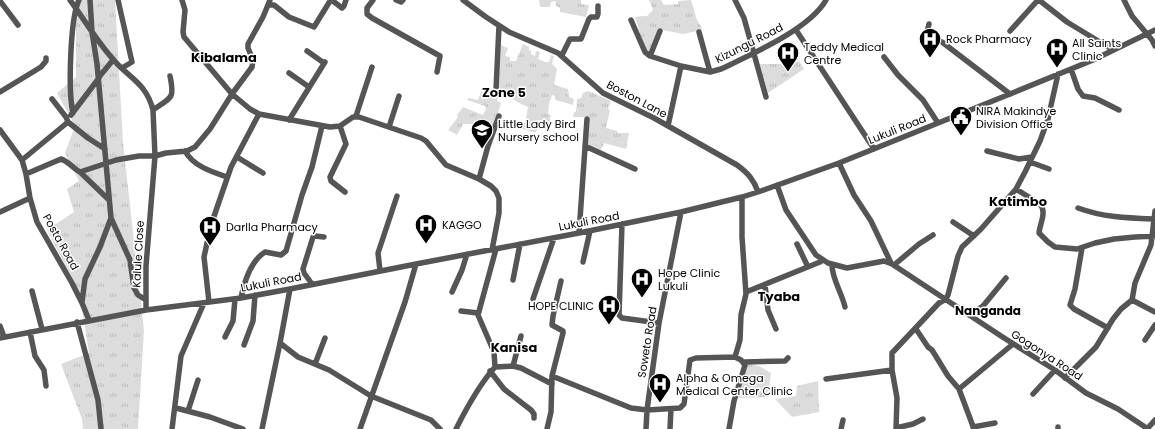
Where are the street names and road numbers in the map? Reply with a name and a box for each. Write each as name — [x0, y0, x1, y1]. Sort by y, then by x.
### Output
street label: Kizungu Road — [712, 19, 786, 67]
street label: Boston Lane — [604, 76, 670, 122]
street label: Lukuli Road — [866, 110, 928, 148]
street label: Lukuli Road — [557, 207, 621, 235]
street label: Posta Road — [39, 211, 83, 273]
street label: Kalule Close — [128, 220, 148, 288]
street label: Lukuli Road — [239, 268, 303, 296]
street label: Soweto Road — [633, 305, 661, 379]
street label: Gogonya Road — [1008, 326, 1086, 384]

